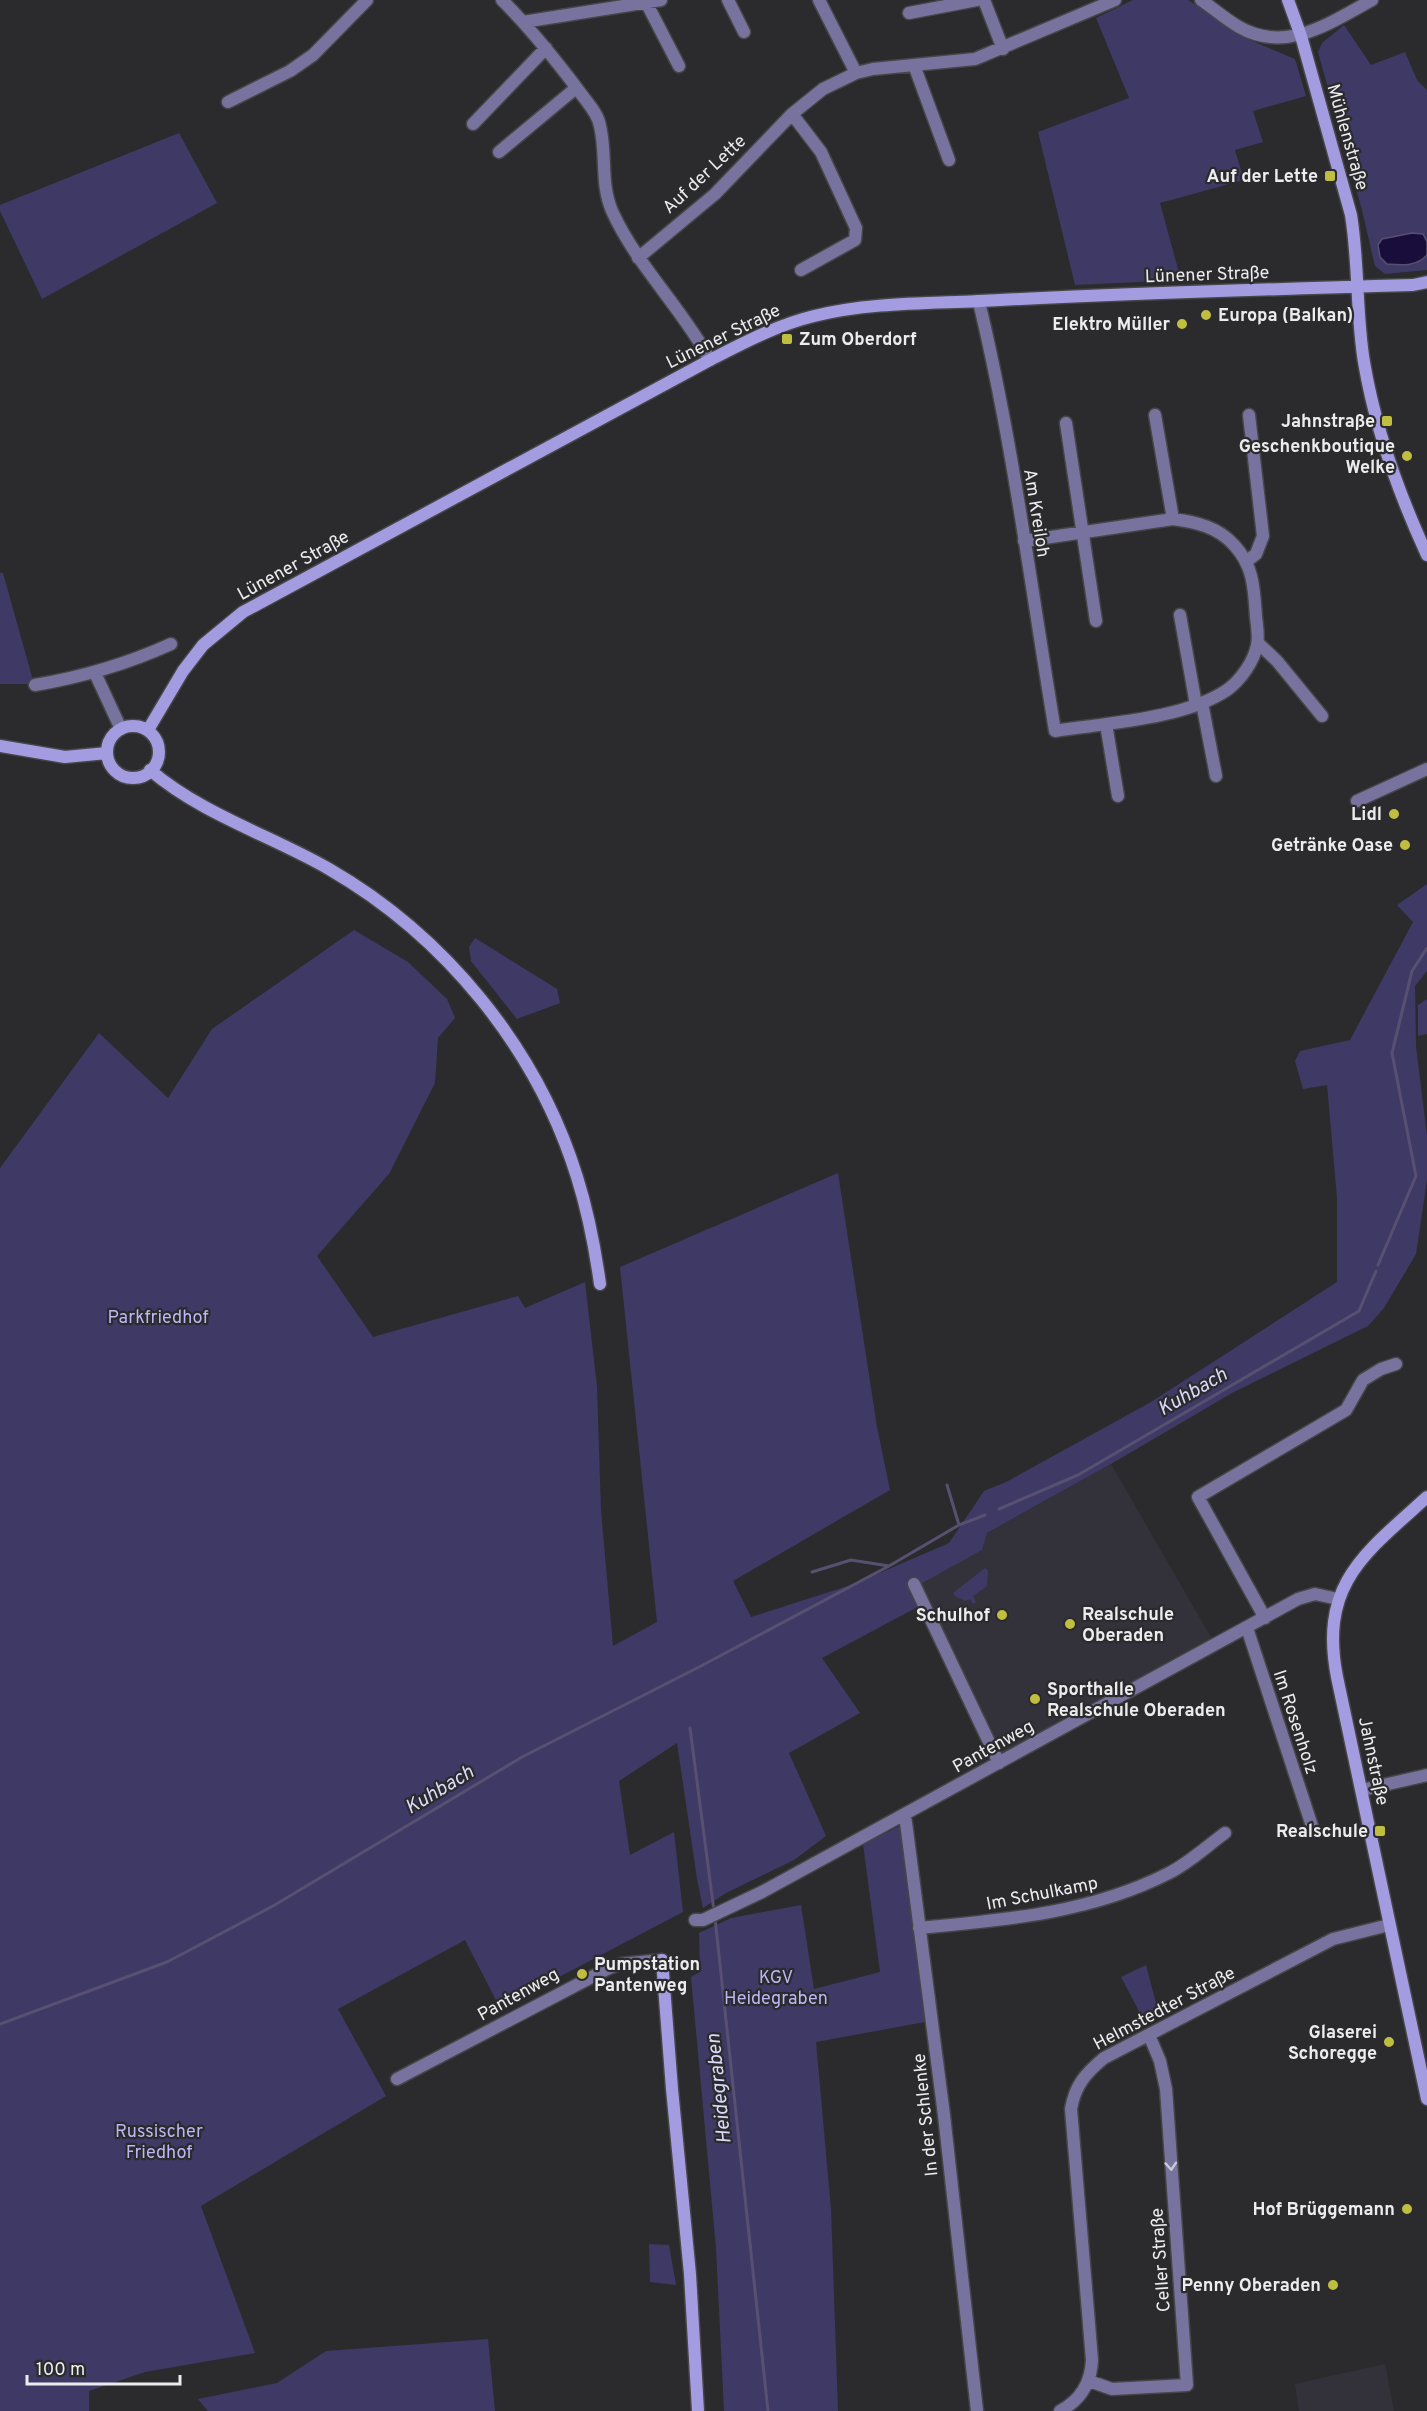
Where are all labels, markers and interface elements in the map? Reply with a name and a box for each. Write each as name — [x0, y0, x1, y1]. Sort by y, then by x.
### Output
street label: Mühlenstraße — [1320, 82, 1373, 193]
street label: Auf der Lette — [658, 130, 752, 220]
place label: Auf der Lette — [1207, 166, 1318, 189]
marker: Auf der Lette — [1323, 169, 1337, 183]
street label: Lünener Straße — [1144, 262, 1270, 289]
street label: Lünener Straße — [663, 300, 785, 375]
place label: Europa (Balkan) — [1218, 305, 1353, 328]
marker: Europa (Balkan) — [1199, 308, 1213, 322]
place label: Elektro Müller — [1052, 314, 1170, 337]
marker: Elektro Müller — [1175, 317, 1189, 331]
place label: Zum Oberdorf — [799, 329, 917, 352]
marker: Zum Oberdorf — [780, 332, 794, 346]
place label: Jahnstraße — [1281, 411, 1375, 434]
marker: Jahnstraße — [1380, 414, 1394, 428]
place label: Geschenkboutique Welke — [1239, 436, 1395, 480]
marker: Geschenkboutique Welke — [1400, 449, 1414, 463]
street label: Am Kreiloh — [1017, 467, 1054, 559]
street label: Lünener Straße — [234, 526, 354, 607]
place label: Lidl — [1351, 804, 1382, 827]
marker: Lidl — [1387, 807, 1401, 821]
place label: Getränke Oase — [1271, 835, 1393, 858]
marker: Getränke Oase — [1398, 838, 1412, 852]
park label: Parkfriedhof — [108, 1307, 208, 1330]
water label: Kuhbach — [1154, 1362, 1233, 1423]
place label: Realschule Oberaden — [1082, 1604, 1174, 1648]
place label: Schulhof — [916, 1605, 990, 1628]
marker: Schulhof — [995, 1608, 1009, 1622]
marker: Realschule Oberaden — [1063, 1617, 1077, 1631]
street label: Im Rosenholz — [1267, 1667, 1322, 1778]
place label: Sporthalle Realschule Oberaden — [1047, 1679, 1226, 1723]
marker: Sporthalle Realschule Oberaden — [1028, 1692, 1042, 1706]
street label: Pantenweg — [949, 1715, 1039, 1779]
street label: Jahnstraße — [1352, 1715, 1393, 1808]
water label: Kuhbach — [401, 1760, 479, 1821]
place label: Realschule — [1276, 1821, 1368, 1844]
marker: Realschule — [1373, 1824, 1387, 1838]
street label: Im Schulkamp — [984, 1872, 1100, 1917]
place label: Pumpstation Pantenweg — [594, 1954, 700, 1998]
street label: Helmstedter Straße — [1090, 1962, 1240, 2056]
street label: Pantenweg — [474, 1963, 564, 2027]
marker: Pumpstation Pantenweg — [575, 1967, 589, 1981]
park label: KGV Heidegraben — [724, 1967, 828, 2011]
place label: Glaserei Schoregge — [1288, 2022, 1377, 2066]
water label: Heidegraben — [701, 2032, 739, 2145]
marker: Glaserei Schoregge — [1382, 2035, 1396, 2049]
street label: In der Schlenke — [909, 2052, 944, 2178]
park label: Russischer Friedhof — [115, 2121, 203, 2165]
one-way arrow — [1165, 2162, 1178, 2171]
place label: Hof Brüggemann — [1253, 2199, 1395, 2222]
marker: Hof Brüggemann — [1400, 2202, 1414, 2216]
street label: Celler Straße — [1146, 2207, 1177, 2313]
place label: Penny Oberaden — [1182, 2275, 1321, 2298]
marker: Penny Oberaden — [1326, 2278, 1340, 2292]
scale bar — [27, 2348, 180, 2386]
text: 100 m — [36, 2359, 85, 2382]

